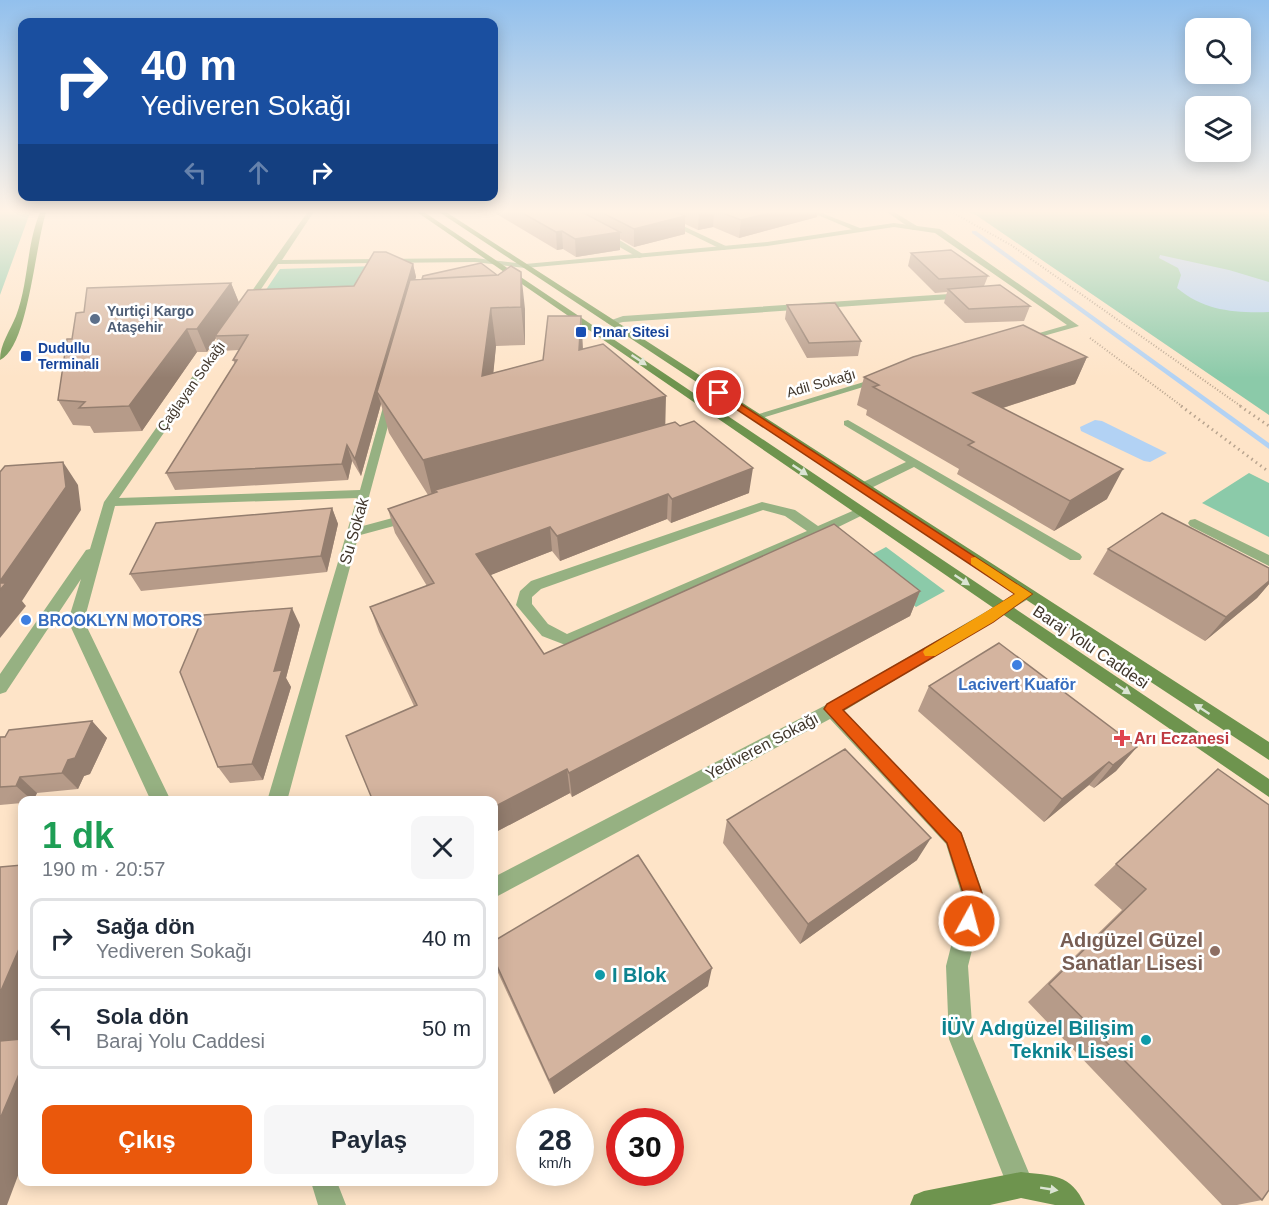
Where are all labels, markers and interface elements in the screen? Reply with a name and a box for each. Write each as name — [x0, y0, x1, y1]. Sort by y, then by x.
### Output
map controls — [1185, 18, 1251, 162]
button: search — [1185, 18, 1251, 84]
icon: right — [42, 42, 120, 120]
text: 40 m — [141, 42, 237, 89]
text: Yediveren Sokağı — [141, 91, 352, 121]
button: layers — [1185, 96, 1251, 162]
icon: left — [179, 156, 212, 189]
icon: ahead — [242, 156, 275, 189]
icon: right — [305, 156, 338, 189]
place label: Yurtiçi Kargo Ataşehir — [107, 303, 194, 335]
marker: Yurtiçi Kargo Ataşehir — [88, 312, 102, 326]
place label: Pınar Sitesi — [593, 324, 669, 340]
marker: Pınar Sitesi — [574, 325, 588, 339]
street label: Çağlayan Sokağı — [154, 338, 228, 434]
place label: Dudullu Terminali — [38, 340, 99, 372]
marker: Dudullu Terminali — [19, 349, 33, 363]
one-way arrow — [631, 355, 647, 366]
street label: Adil Sokağı — [785, 366, 857, 400]
pin — [693, 367, 744, 418]
icon: arrive — [702, 376, 735, 409]
one-way arrow — [792, 464, 808, 476]
street label: Su Sokak — [336, 495, 372, 566]
one-way arrow — [953, 574, 970, 585]
street label: Baraj Yolu Caddesi — [1030, 602, 1152, 692]
place label: BROOKLYN MOTORS — [38, 612, 203, 629]
marker: BROOKLYN MOTORS — [19, 613, 33, 627]
marker: Lacivert Kuaför — [1010, 658, 1024, 672]
place label: Lacivert Kuaför — [958, 676, 1076, 693]
one-way arrow — [1115, 683, 1131, 694]
one-way arrow — [1195, 703, 1211, 715]
street label: Yediveren Sokağı — [703, 709, 821, 783]
place label: Arı Eczanesi — [1134, 730, 1229, 747]
marker: Arı Eczanesi — [1115, 731, 1129, 745]
text: 1 dk — [42, 815, 114, 856]
button: close — [411, 816, 474, 879]
text: 190 m · 20:57 — [42, 858, 165, 880]
position arrow — [937, 889, 1001, 953]
text: Sağa dön — [96, 914, 195, 939]
icon: right — [45, 922, 78, 955]
text: 40 m — [422, 926, 471, 951]
place label: Adıgüzel Güzel Sanatlar Lisesi — [1060, 929, 1203, 974]
text: Yediveren Sokağı — [96, 940, 252, 962]
marker: Adıgüzel Güzel Sanatlar Lisesi — [1208, 944, 1222, 958]
place label: I Blok — [612, 964, 667, 986]
marker: I Blok — [593, 968, 607, 982]
text: Sola dön — [96, 1004, 189, 1029]
icon: left — [45, 1012, 78, 1045]
text: 50 m — [422, 1016, 471, 1041]
place label: İÜV Adıgüzel Bilişim Teknik Lisesi — [941, 1017, 1134, 1062]
text: Baraj Yolu Caddesi — [96, 1030, 265, 1052]
marker: İÜV Adıgüzel Bilişim Teknik Lisesi — [1139, 1033, 1153, 1047]
button: Çıkış — [42, 1105, 252, 1174]
button: Paylaş — [264, 1105, 474, 1174]
speed limit sign: 30 — [606, 1108, 684, 1186]
text: 28 — [538, 1123, 572, 1156]
text: km/h — [539, 1154, 571, 1171]
one-way arrow — [1040, 1185, 1059, 1194]

